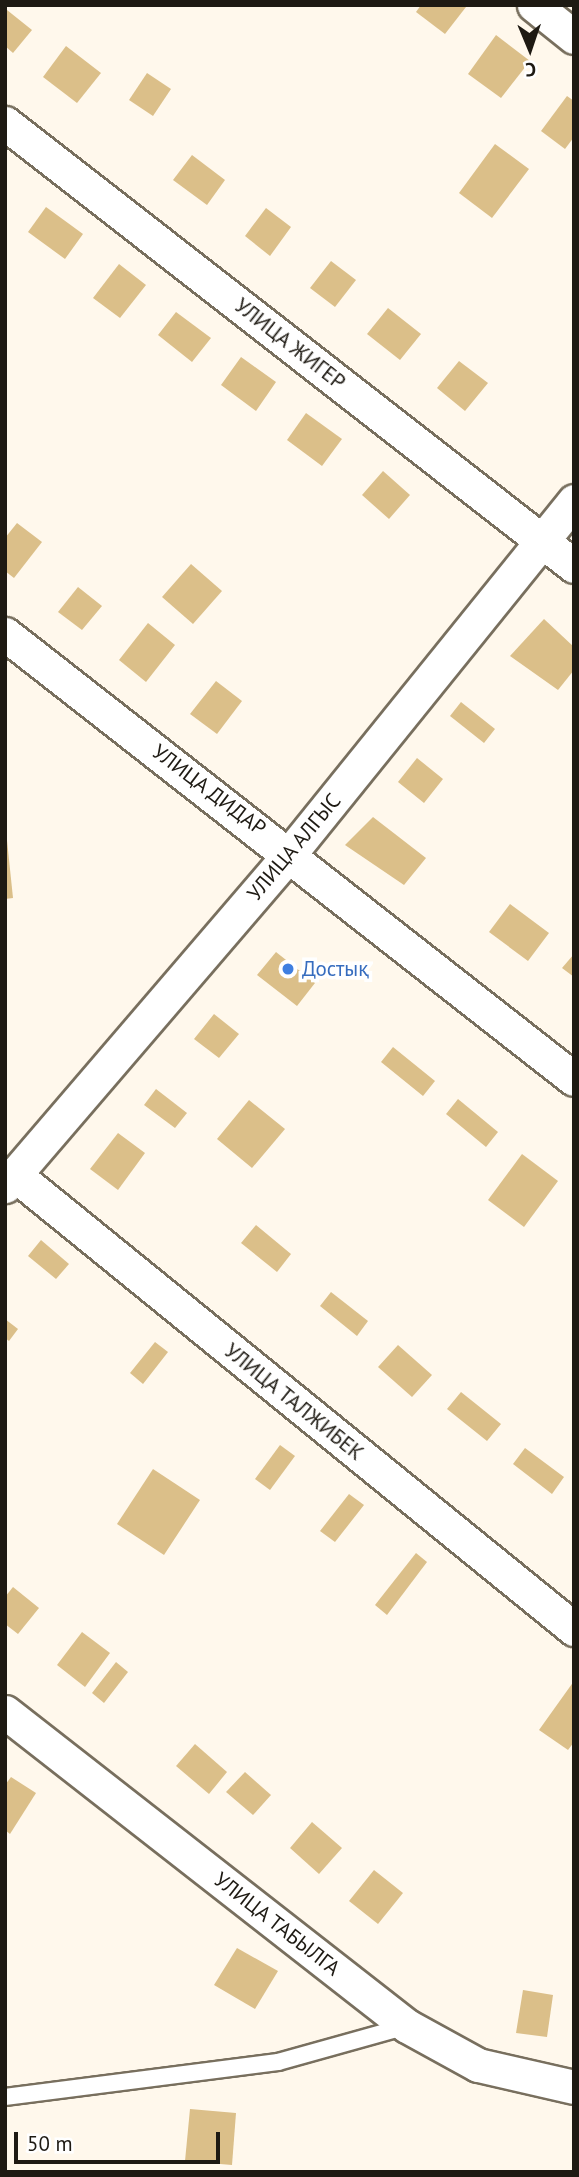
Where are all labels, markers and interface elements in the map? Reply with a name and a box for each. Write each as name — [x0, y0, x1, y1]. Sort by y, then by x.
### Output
north arrow — [495, 14, 565, 84]
text: С — [525, 58, 536, 82]
street label: УЛИЦА ЖИГЕР — [229, 293, 351, 395]
street label: УЛИЦА ДИДАР — [147, 739, 271, 841]
street label: УЛИЦА АЛГЫС — [241, 788, 347, 906]
place label: Достық — [302, 956, 369, 982]
marker: Достық — [280, 961, 296, 977]
street label: УЛИЦА ТАЛЖИБЕК — [219, 1338, 369, 1466]
street label: УЛИЦА ТАБЫЛГА — [208, 1867, 346, 1981]
scale bar — [18, 2118, 224, 2162]
text: 50 m — [27, 2130, 73, 2157]

